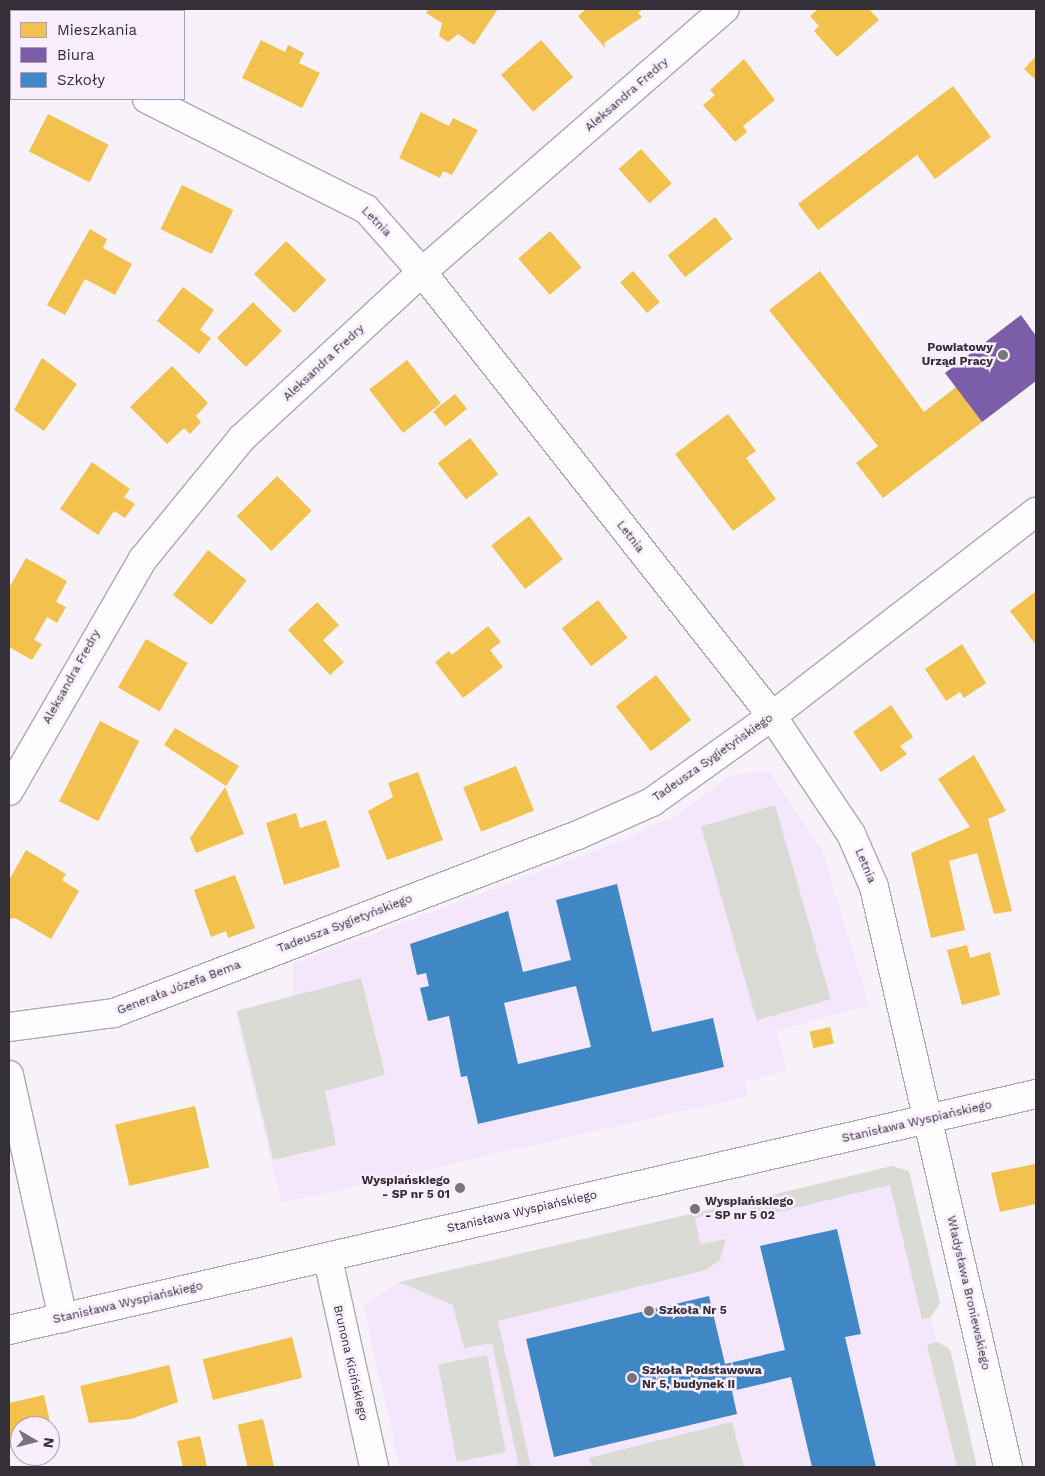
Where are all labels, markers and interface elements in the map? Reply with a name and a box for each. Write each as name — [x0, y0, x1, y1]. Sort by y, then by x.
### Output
legend — [10, 10, 185, 100]
text: Mieszkania — [57, 21, 137, 39]
text: Biura — [57, 46, 94, 64]
street label: Aleksandra Fredry — [582, 55, 672, 135]
text: Szkoły — [57, 71, 105, 89]
street label: Letnia — [358, 204, 394, 240]
street label: Aleksandra Fredry — [280, 322, 368, 404]
place label: Powiatowy Urząd Pracy — [922, 341, 993, 369]
marker: Powiatowy Urząd Pracy — [997, 349, 1009, 361]
street label: Letnia — [613, 518, 647, 556]
street label: Aleksandra Fredry — [40, 627, 104, 727]
street label: Tadeusza Sygietyńskiego — [650, 711, 776, 805]
street label: Letnia — [851, 847, 879, 885]
street label: Tadeusza Sygietyńskiego — [275, 892, 415, 956]
street label: Generała Józefa Bema — [115, 958, 243, 1018]
street label: Stanisława Wyspiańskiego — [840, 1098, 994, 1146]
place label: Wyspiańskiego - SP nr 5 01 — [362, 1174, 450, 1202]
marker: Wyspiańskiego - SP nr 5 01 — [454, 1182, 466, 1194]
street label: Stanisława Wyspiańskiego — [445, 1188, 599, 1236]
place label: Wyspiańskiego - SP nr 5 02 — [705, 1195, 793, 1223]
marker: Wyspiańskiego - SP nr 5 02 — [689, 1203, 701, 1215]
street label: Władysława Broniewskiego — [943, 1214, 993, 1372]
street label: Stanisława Wyspiańskiego — [51, 1279, 205, 1327]
street label: Brunona Kicińskiego — [330, 1304, 370, 1422]
place label: Szkoła Nr 5 — [659, 1304, 727, 1318]
marker: Szkoła Nr 5 — [643, 1305, 655, 1317]
place label: Szkoła Podstawowa Nr 5, budynek II — [642, 1364, 762, 1392]
marker: Szkoła Podstawowa Nr 5, budynek II — [626, 1372, 638, 1384]
north arrow — [10, 1416, 60, 1466]
text: N — [40, 1437, 58, 1449]

